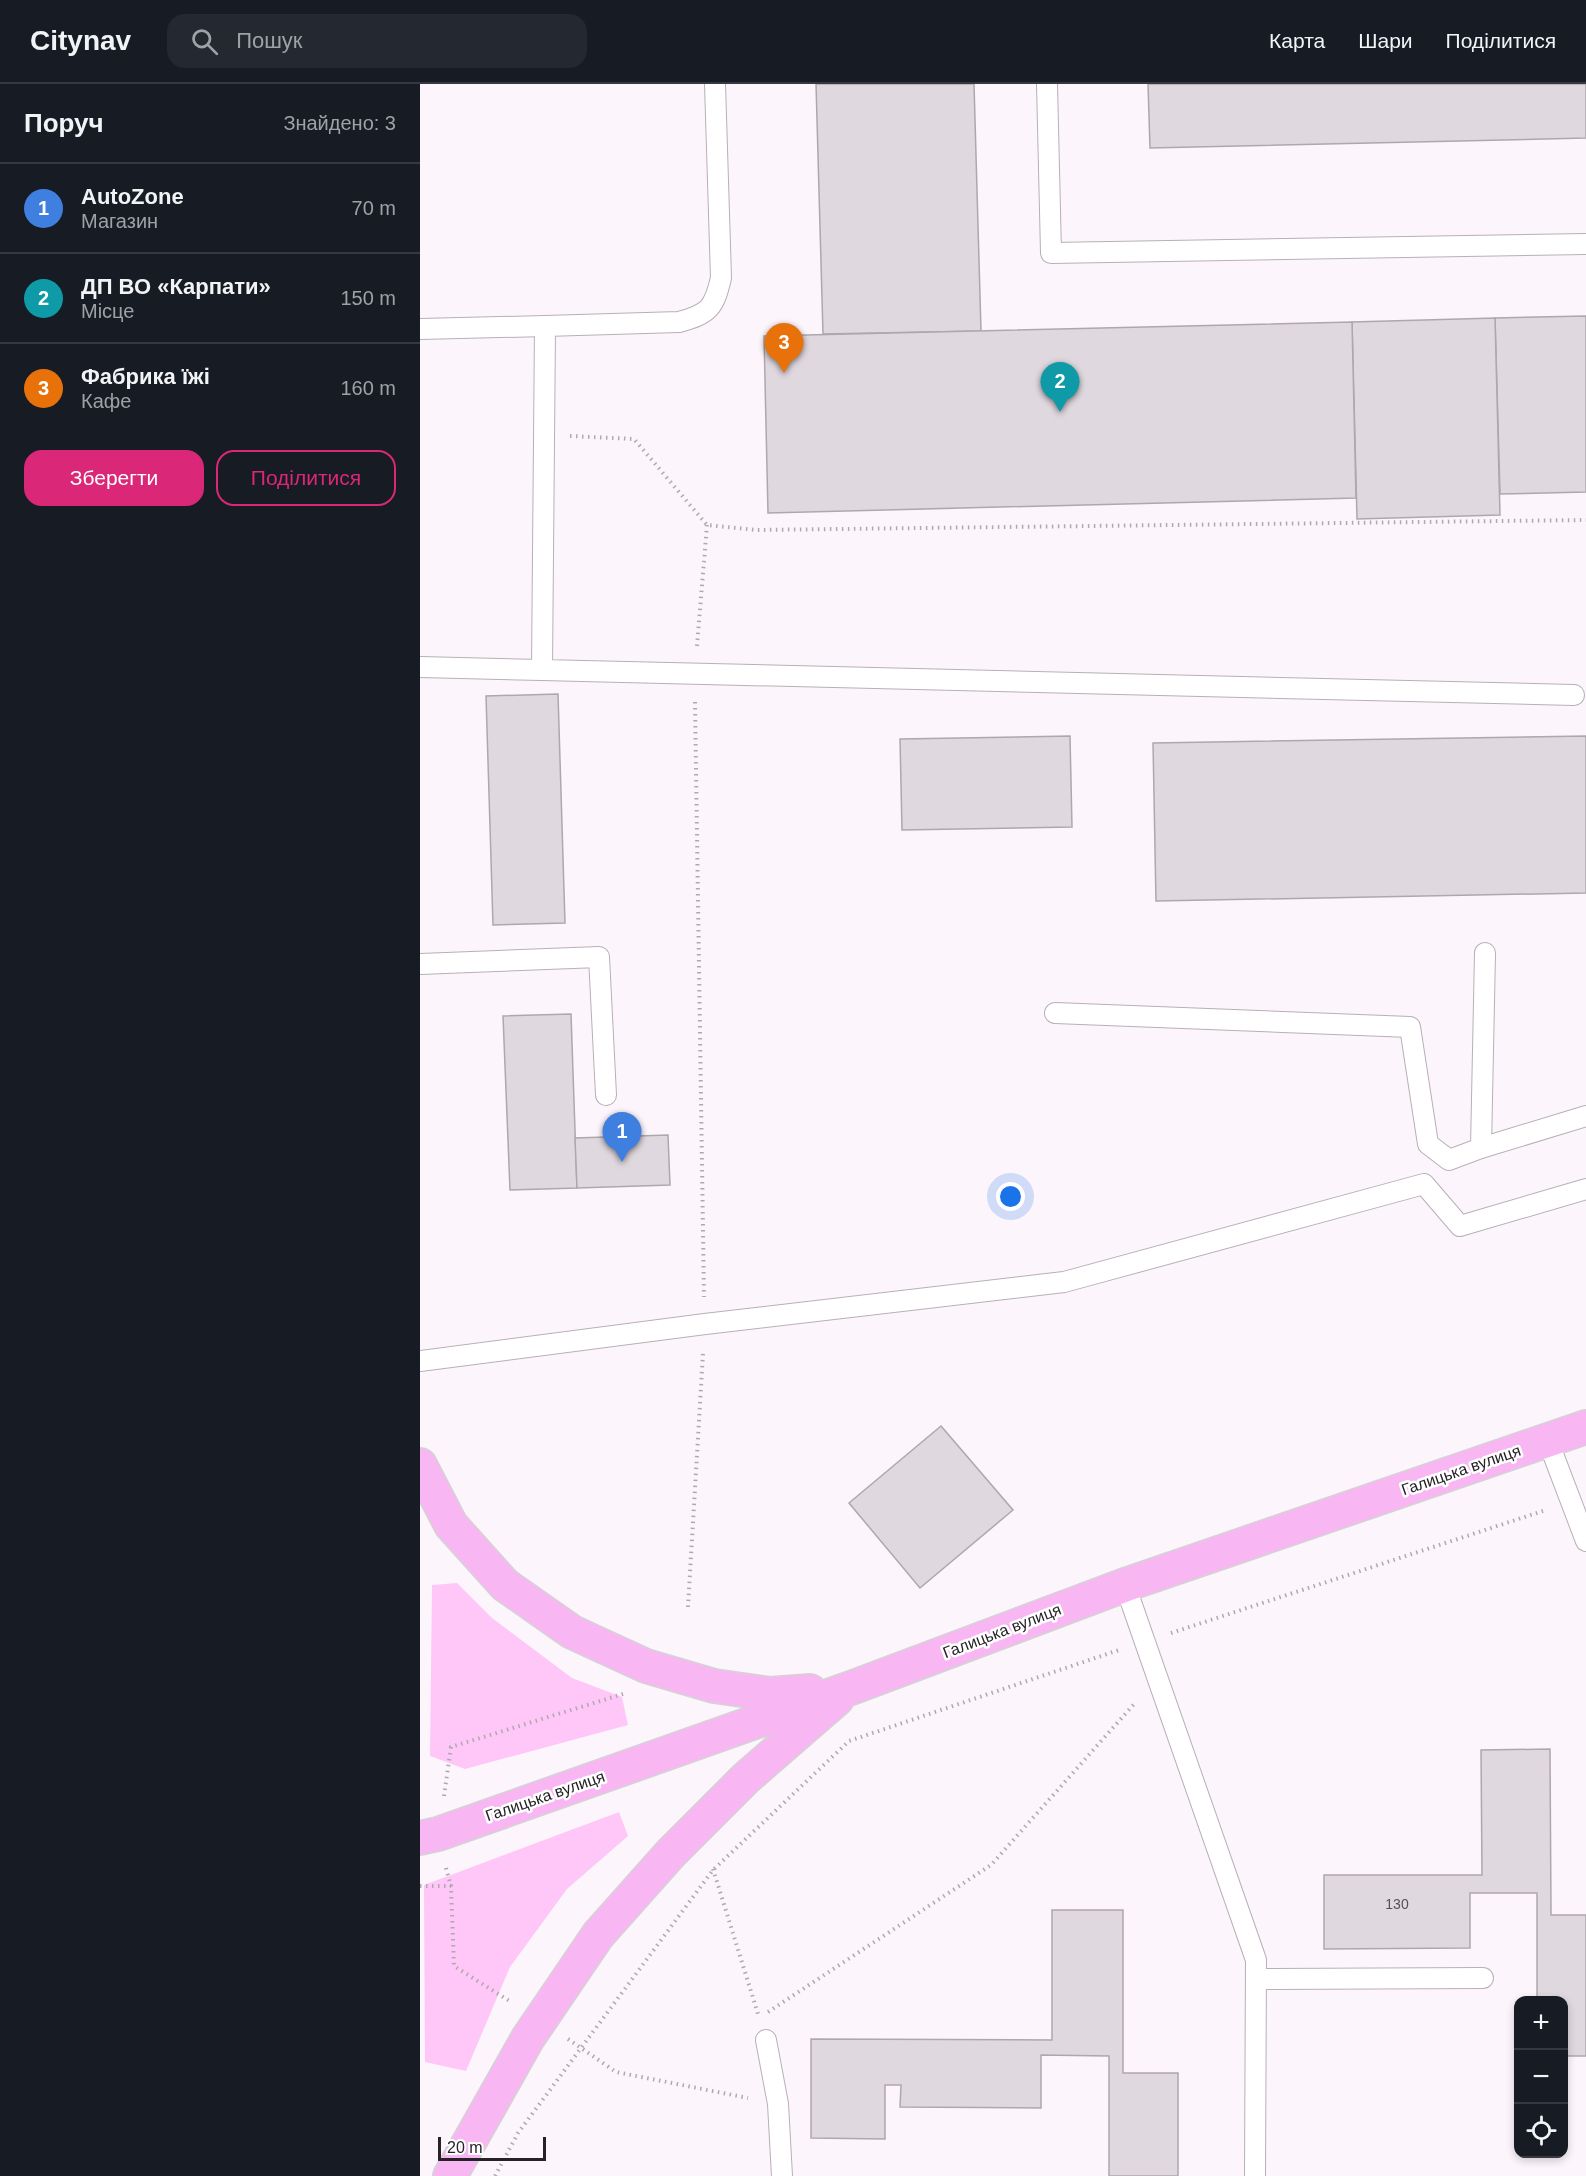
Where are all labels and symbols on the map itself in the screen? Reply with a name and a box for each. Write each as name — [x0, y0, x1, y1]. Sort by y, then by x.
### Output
pin: 3 — [764, 324, 804, 373]
pin: 2 — [1040, 362, 1080, 412]
pin: 1 — [602, 1112, 642, 1162]
your location — [996, 1182, 1025, 1211]
street label: Галицька вулиця — [1399, 1442, 1523, 1498]
street label: Галицька вулиця — [941, 1601, 1063, 1661]
street label: Галицька вулиця — [483, 1768, 607, 1824]
house number: 130 — [1385, 1896, 1409, 1912]
scale bar — [438, 2134, 546, 2162]

